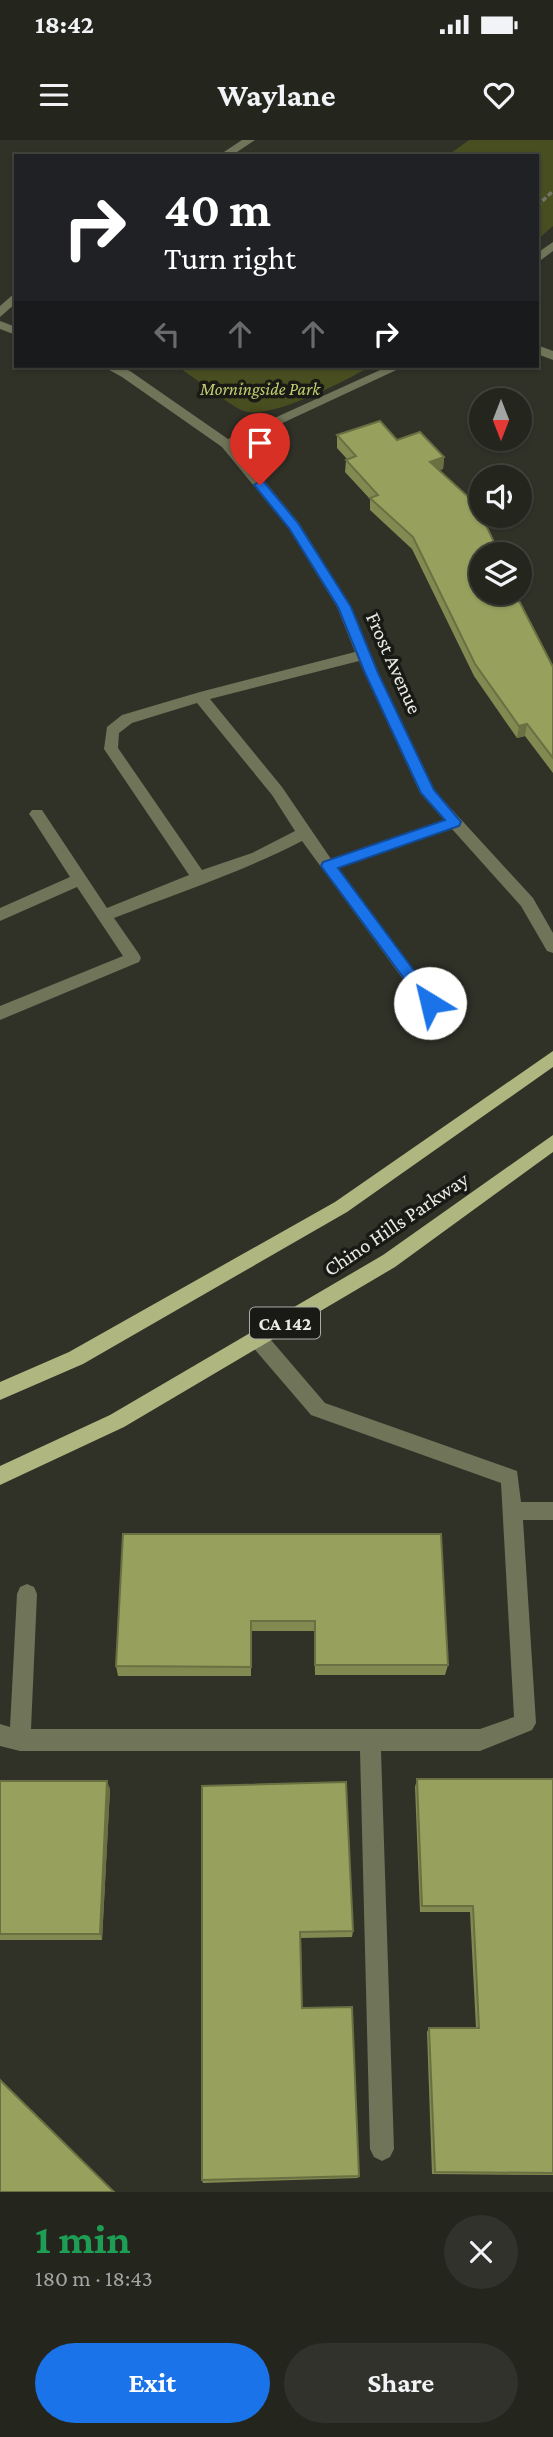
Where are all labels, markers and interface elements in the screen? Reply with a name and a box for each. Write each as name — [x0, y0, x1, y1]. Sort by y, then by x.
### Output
text: 18:42 — [35, 10, 94, 39]
icon: menu — [35, 76, 73, 114]
icon: heart — [480, 76, 518, 114]
text: Waylane — [217, 77, 336, 113]
icon: right — [49, 182, 140, 273]
text: 40 m — [164, 182, 271, 237]
text: Turn right — [164, 240, 296, 276]
icon: left — [148, 315, 186, 353]
icon: ahead — [221, 315, 259, 353]
icon: ahead — [294, 315, 332, 353]
icon: right — [367, 315, 405, 353]
park label: Morningside Park — [199, 379, 321, 399]
north arrow — [469, 388, 532, 452]
map controls — [469, 388, 532, 605]
pin — [230, 413, 290, 485]
icon: arrive — [241, 424, 279, 462]
button: sound — [469, 465, 532, 528]
button: layers — [469, 542, 532, 605]
street label: Frost Avenue — [361, 608, 427, 718]
position arrow — [393, 966, 467, 1040]
street label: Chino Hills Parkway — [319, 1167, 473, 1281]
road number: CA 142 — [250, 1308, 320, 1338]
text: 1 min — [35, 2215, 131, 2262]
button: close — [444, 2215, 518, 2289]
text: 180 m · 18:43 — [35, 2265, 153, 2291]
button: Exit — [35, 2343, 270, 2423]
button: Share — [284, 2343, 518, 2423]

